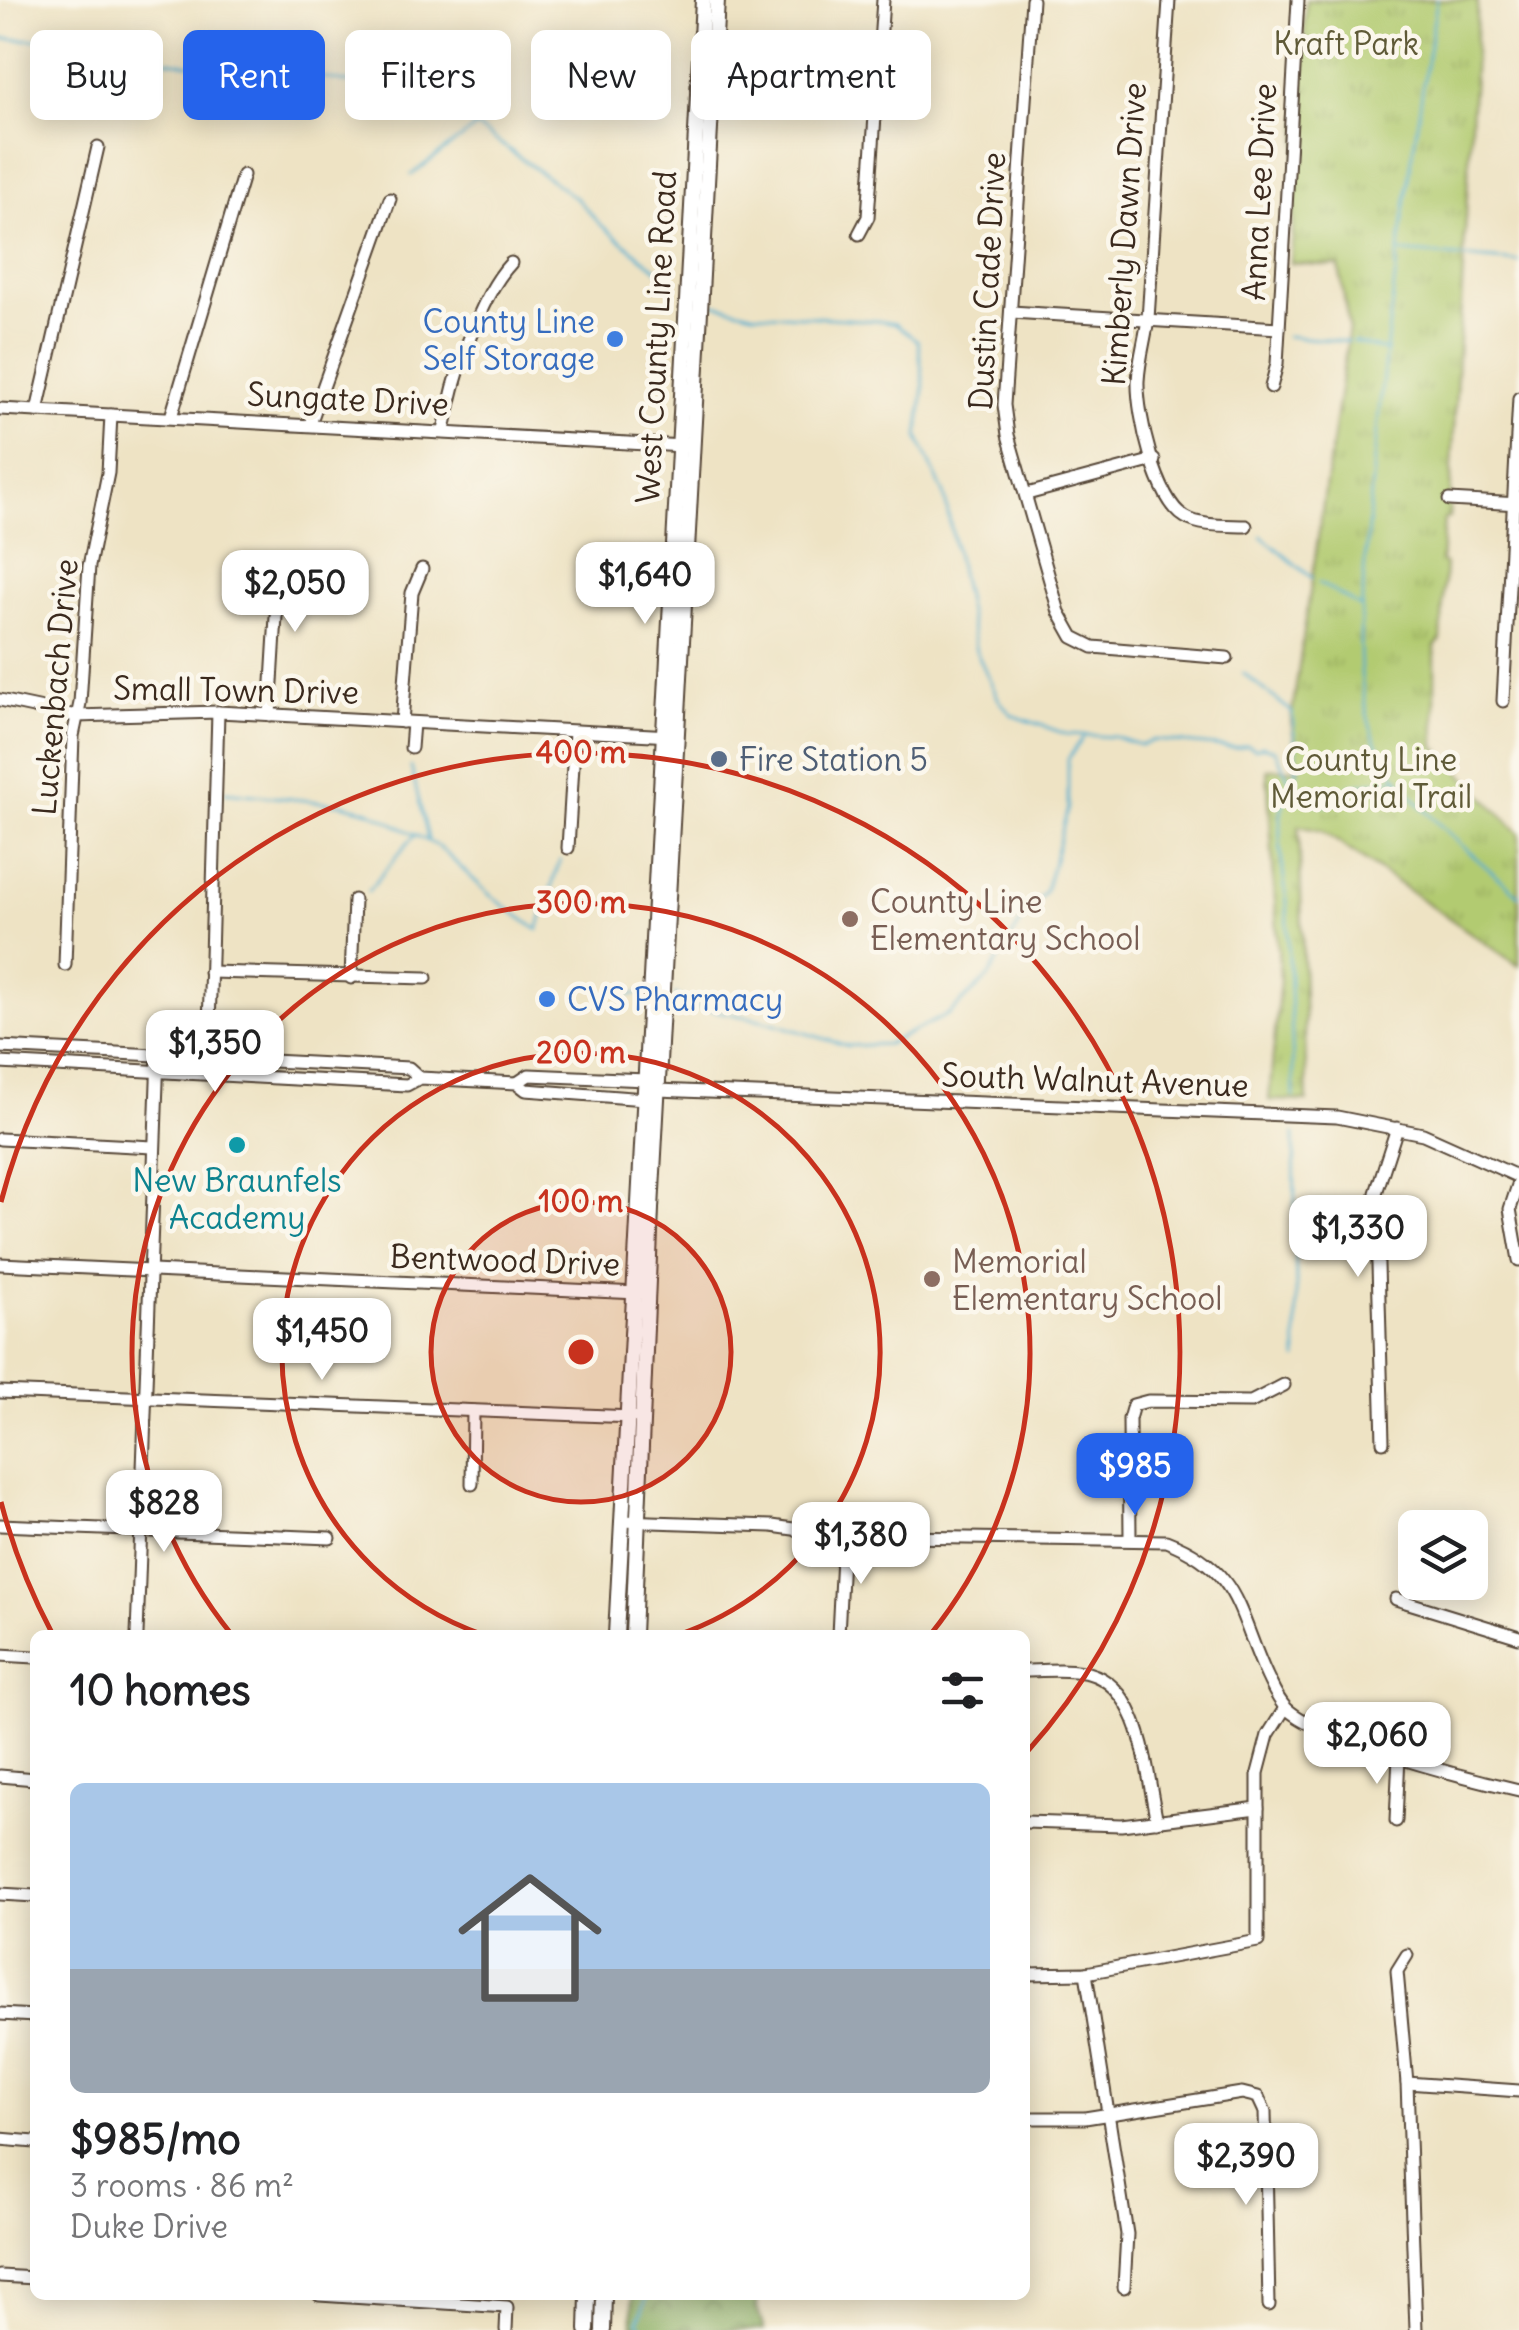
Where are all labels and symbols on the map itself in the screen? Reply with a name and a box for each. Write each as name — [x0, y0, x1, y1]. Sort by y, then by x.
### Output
park label: Kraft Park — [1273, 23, 1419, 64]
street label: Kimberly Dawn Drive — [1093, 81, 1155, 387]
street label: Anna Lee Drive — [1233, 82, 1285, 302]
street label: Dustin Cade Drive — [960, 151, 1014, 411]
street label: West County Line Road — [627, 169, 685, 505]
place label: County Line Self Storage — [422, 301, 595, 379]
marker: County Line Self Storage — [604, 328, 626, 350]
street label: Sungate Drive — [246, 373, 450, 425]
pin: $1,640 — [564, 542, 726, 627]
pin: $2,050 — [214, 550, 376, 635]
street label: Luckenbach Drive — [23, 557, 87, 817]
street label: Small Town Drive — [113, 667, 359, 713]
text: 400 m — [536, 733, 626, 771]
place label: Fire Station 5 — [739, 739, 928, 780]
park label: County Line Memorial Trail — [1270, 739, 1472, 817]
marker: Fire Station 5 — [708, 748, 730, 770]
place label: County Line Elementary School — [870, 881, 1140, 959]
text: 300 m — [536, 883, 626, 921]
marker: County Line Elementary School — [839, 908, 861, 930]
place label: CVS Pharmacy — [567, 979, 783, 1020]
marker: CVS Pharmacy — [536, 988, 558, 1010]
pin: $1,350 — [134, 1010, 296, 1095]
text: 200 m — [536, 1033, 626, 1071]
street label: South Walnut Avenue — [941, 1054, 1249, 1106]
marker: New Braunfels Academy — [226, 1134, 248, 1156]
place label: New Braunfels Academy — [132, 1160, 342, 1238]
text: 100 m — [539, 1182, 623, 1220]
pin: $1,330 — [1277, 1195, 1439, 1280]
street label: Bentwood Drive — [389, 1235, 621, 1285]
place label: Memorial Elementary School — [952, 1241, 1222, 1319]
marker: Memorial Elementary School — [921, 1268, 943, 1290]
pin: $1,450 — [241, 1298, 403, 1383]
centre of rings — [563, 1334, 599, 1370]
pin: $985 — [1076, 1433, 1194, 1518]
pin: $828 — [105, 1470, 223, 1555]
pin: $1,380 — [780, 1502, 942, 1587]
pin: $2,060 — [1296, 1702, 1458, 1787]
pin: $2,390 — [1165, 2123, 1327, 2208]

